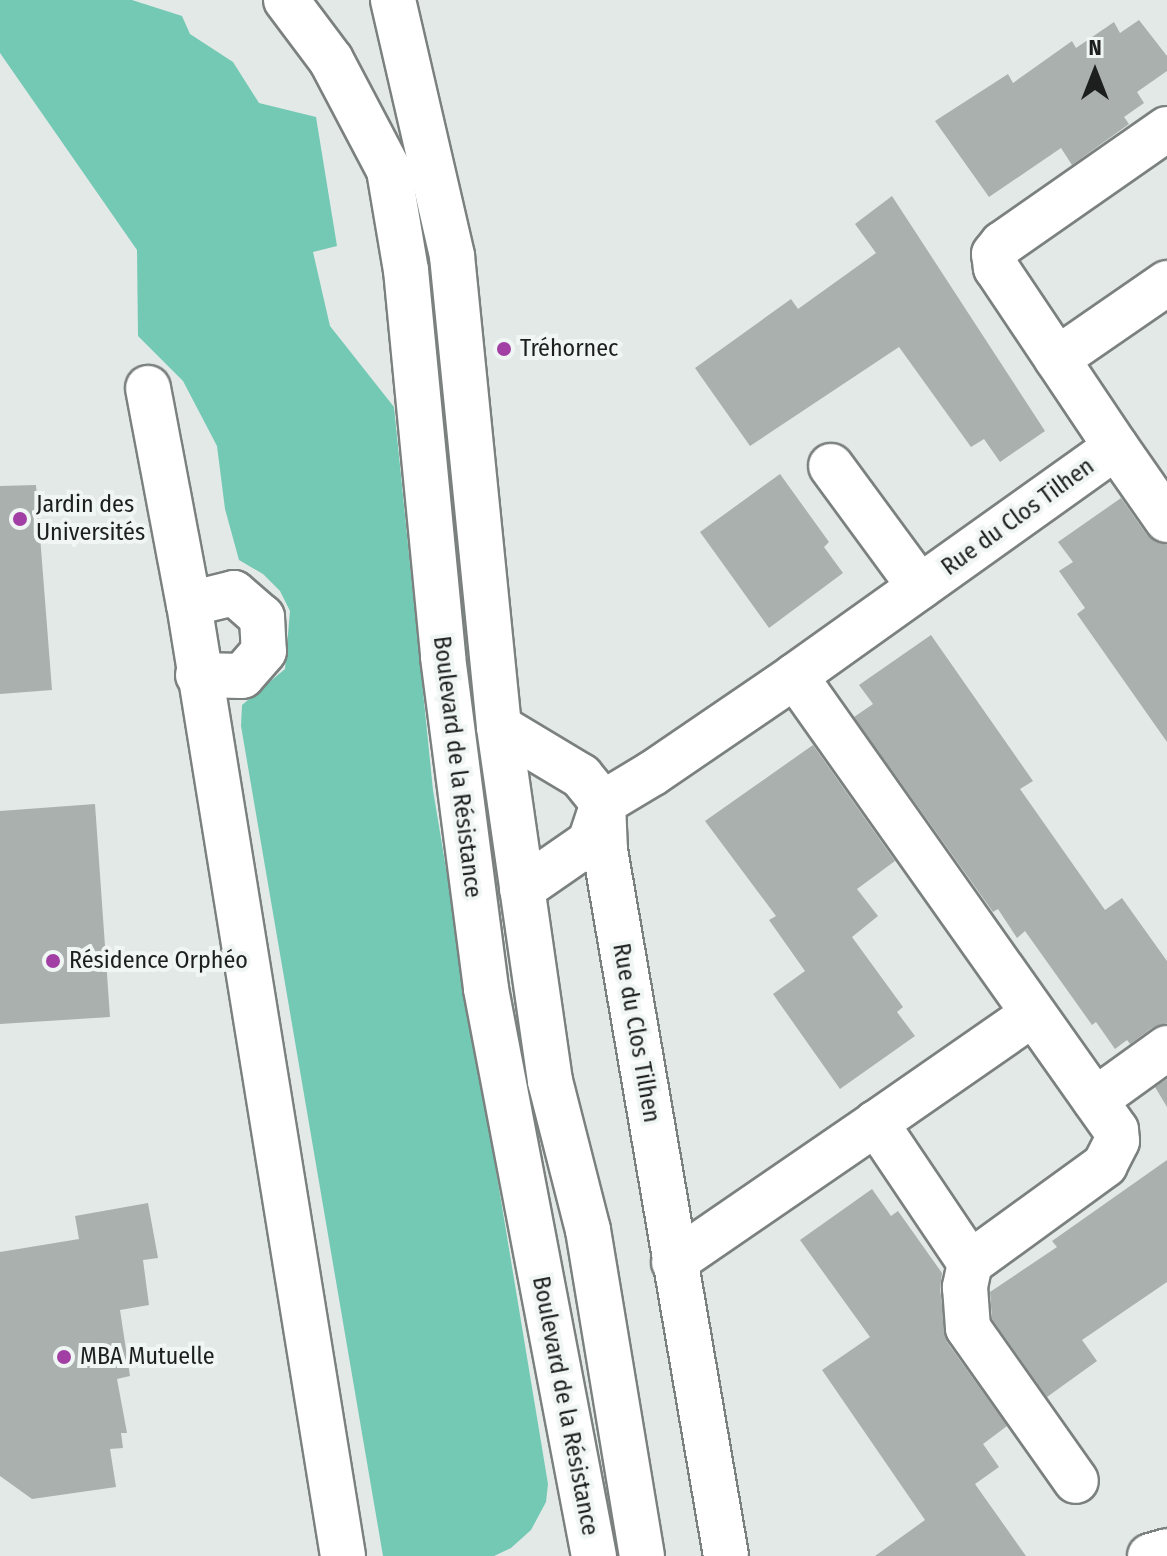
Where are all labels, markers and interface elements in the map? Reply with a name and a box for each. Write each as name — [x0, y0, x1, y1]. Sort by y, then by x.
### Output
north arrow — [1055, 32, 1135, 112]
text: N — [1088, 34, 1102, 61]
place label: Tréhornec — [520, 335, 618, 363]
marker: Tréhornec — [495, 340, 513, 358]
street label: Rue du Clos Tilhen — [936, 452, 1100, 582]
place label: Jardin des Universités — [36, 491, 145, 547]
marker: Jardin des Universités — [11, 510, 29, 528]
street label: Boulevard de la Résistance — [427, 635, 487, 899]
street label: Rue du Clos Tilhen — [606, 941, 666, 1125]
place label: Résidence Orphéo — [69, 947, 248, 975]
marker: Résidence Orphéo — [44, 952, 62, 970]
street label: Boulevard de la Résistance — [526, 1274, 604, 1538]
place label: MBA Mutuelle — [80, 1343, 215, 1371]
marker: MBA Mutuelle — [55, 1348, 73, 1366]

